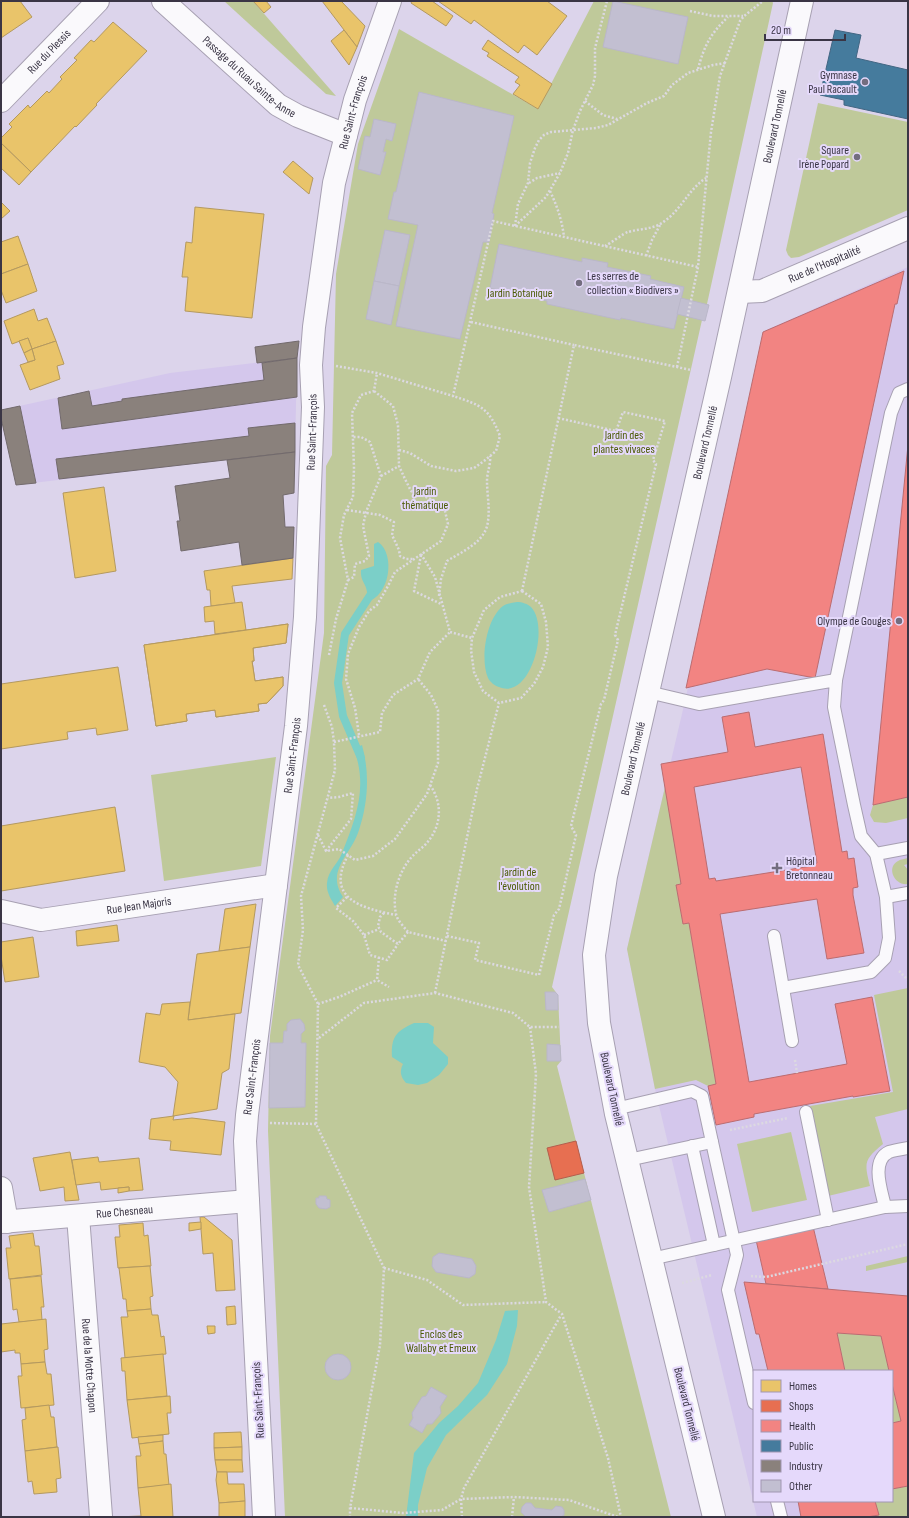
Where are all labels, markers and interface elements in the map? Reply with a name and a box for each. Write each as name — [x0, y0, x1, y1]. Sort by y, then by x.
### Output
scale bar — [765, 16, 845, 42]
text: 20 m — [771, 23, 791, 38]
street label: Rue du Plessis — [24, 26, 74, 77]
street label: Passage du Ruau Sainte-Anne — [199, 33, 298, 121]
place label: Gymnase Paul Racault — [808, 68, 857, 97]
street label: Rue Saint-François — [336, 73, 371, 151]
marker: Gymnase Paul Racault — [860, 77, 870, 87]
street label: Boulevard Tonnellé — [760, 88, 791, 165]
place label: Square Irène Popard — [799, 143, 849, 172]
marker: Square Irène Popard — [852, 152, 862, 162]
street label: Rue de l'Hospitalité — [786, 242, 863, 287]
place label: Les serres de collection « Biodivers » — [587, 269, 679, 298]
marker: Les serres de collection « Biodivers » — [574, 278, 584, 288]
park label: Jardin Botanique — [486, 286, 553, 301]
street label: Rue Saint-François — [304, 394, 321, 471]
street label: Boulevard Tonnellé — [690, 404, 721, 481]
park label: Jardin des plantes vivaces — [593, 428, 655, 457]
park label: Jardin thématique — [402, 484, 449, 513]
place label: Olympe de Gouges — [817, 614, 891, 629]
marker: Olympe de Gouges — [894, 616, 904, 626]
street label: Rue Saint-François — [281, 717, 305, 794]
street label: Boulevard Tonnellé — [618, 720, 649, 797]
place label: Hôpital Bretonneau — [786, 854, 833, 883]
marker: Hôpital Bretonneau — [771, 862, 783, 874]
park label: Jardin de l'évolution — [498, 865, 540, 894]
street label: Rue Jean Majoris — [106, 894, 172, 918]
street label: Rue Saint-François — [240, 1038, 265, 1116]
street label: Boulevard Tonnellé — [596, 1051, 627, 1128]
street label: Rue Chesneau — [96, 1202, 154, 1222]
street label: Rue de la Motte Chapon — [78, 1318, 100, 1413]
park label: Enclos des Wallaby et Emeux — [406, 1327, 476, 1356]
street label: Rue Saint-François — [249, 1361, 268, 1439]
street label: Boulevard Tonnellé — [670, 1366, 703, 1442]
legend — [753, 1370, 893, 1502]
text: Homes — [789, 1379, 817, 1394]
text: Shops — [789, 1399, 814, 1414]
text: Health — [789, 1419, 816, 1434]
text: Public — [789, 1439, 814, 1454]
text: Industry — [789, 1459, 823, 1474]
text: Other — [789, 1479, 813, 1494]

